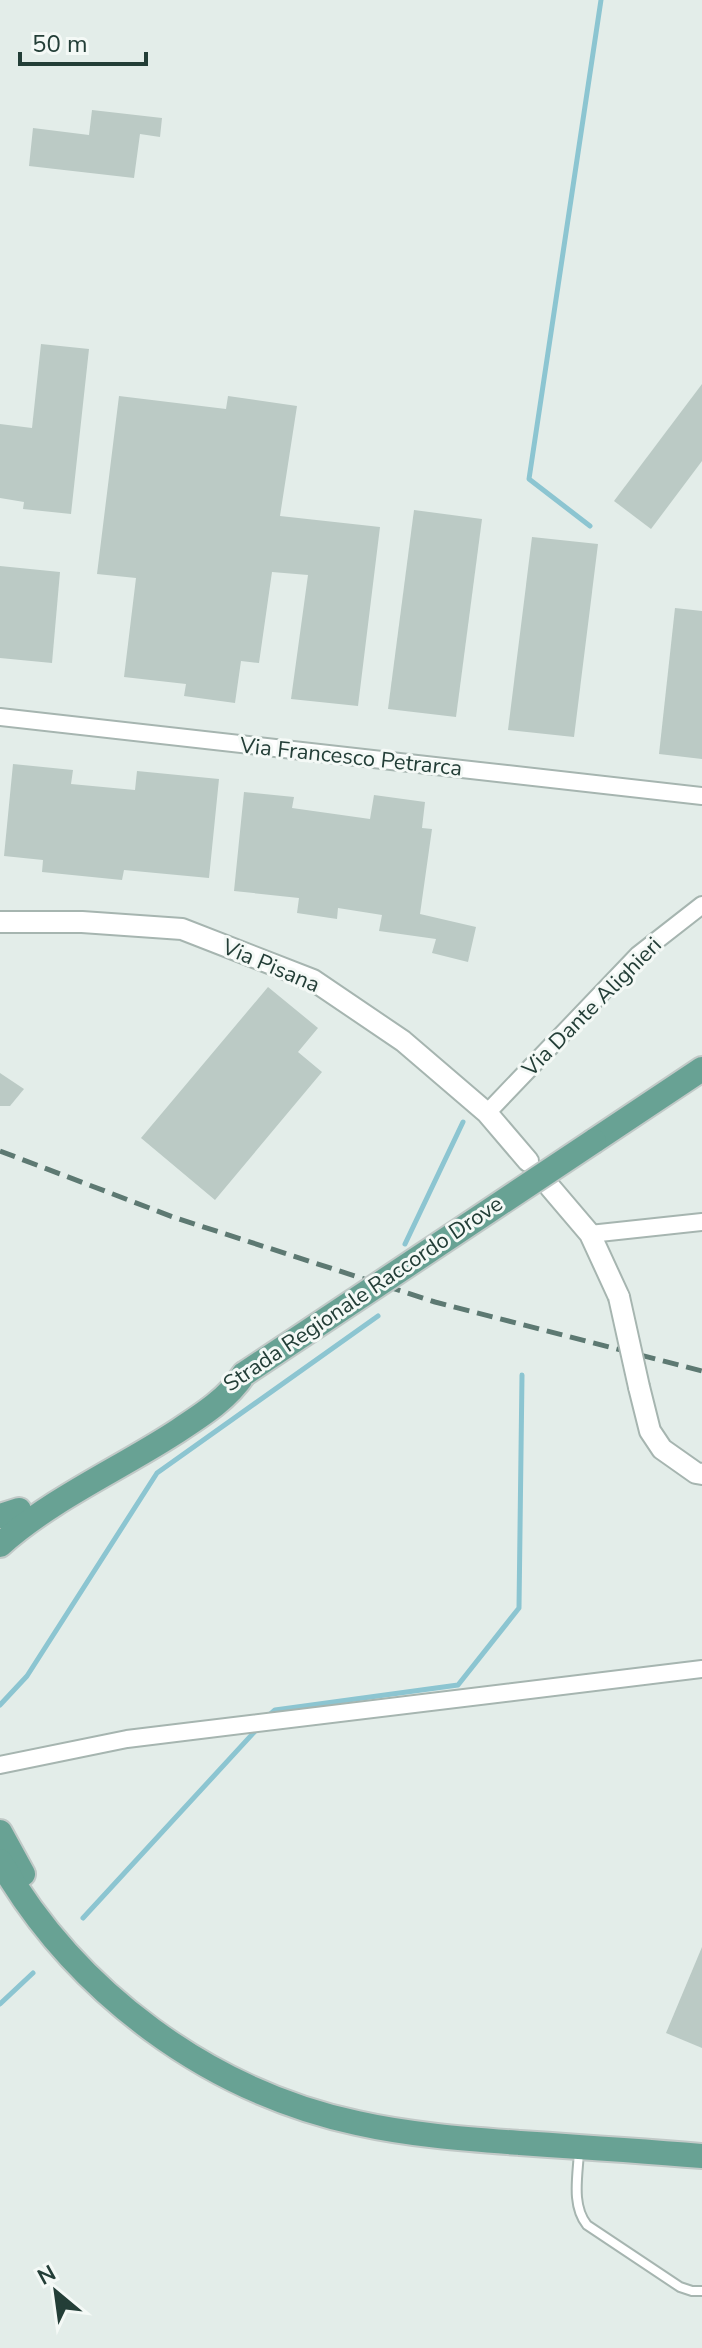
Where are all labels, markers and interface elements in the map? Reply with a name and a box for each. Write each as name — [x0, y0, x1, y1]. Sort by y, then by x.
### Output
scale bar — [20, 16, 146, 66]
text: 50 m — [32, 28, 88, 60]
street label: Via Francesco Petrarca — [237, 730, 464, 784]
street label: Via Dante Alighieri — [515, 931, 668, 1084]
street label: Via Pisana — [217, 932, 324, 1000]
street label: Strada Regionale Raccordo Drove — [217, 1189, 509, 1399]
north arrow — [16, 2252, 96, 2332]
text: N — [32, 2258, 61, 2292]

